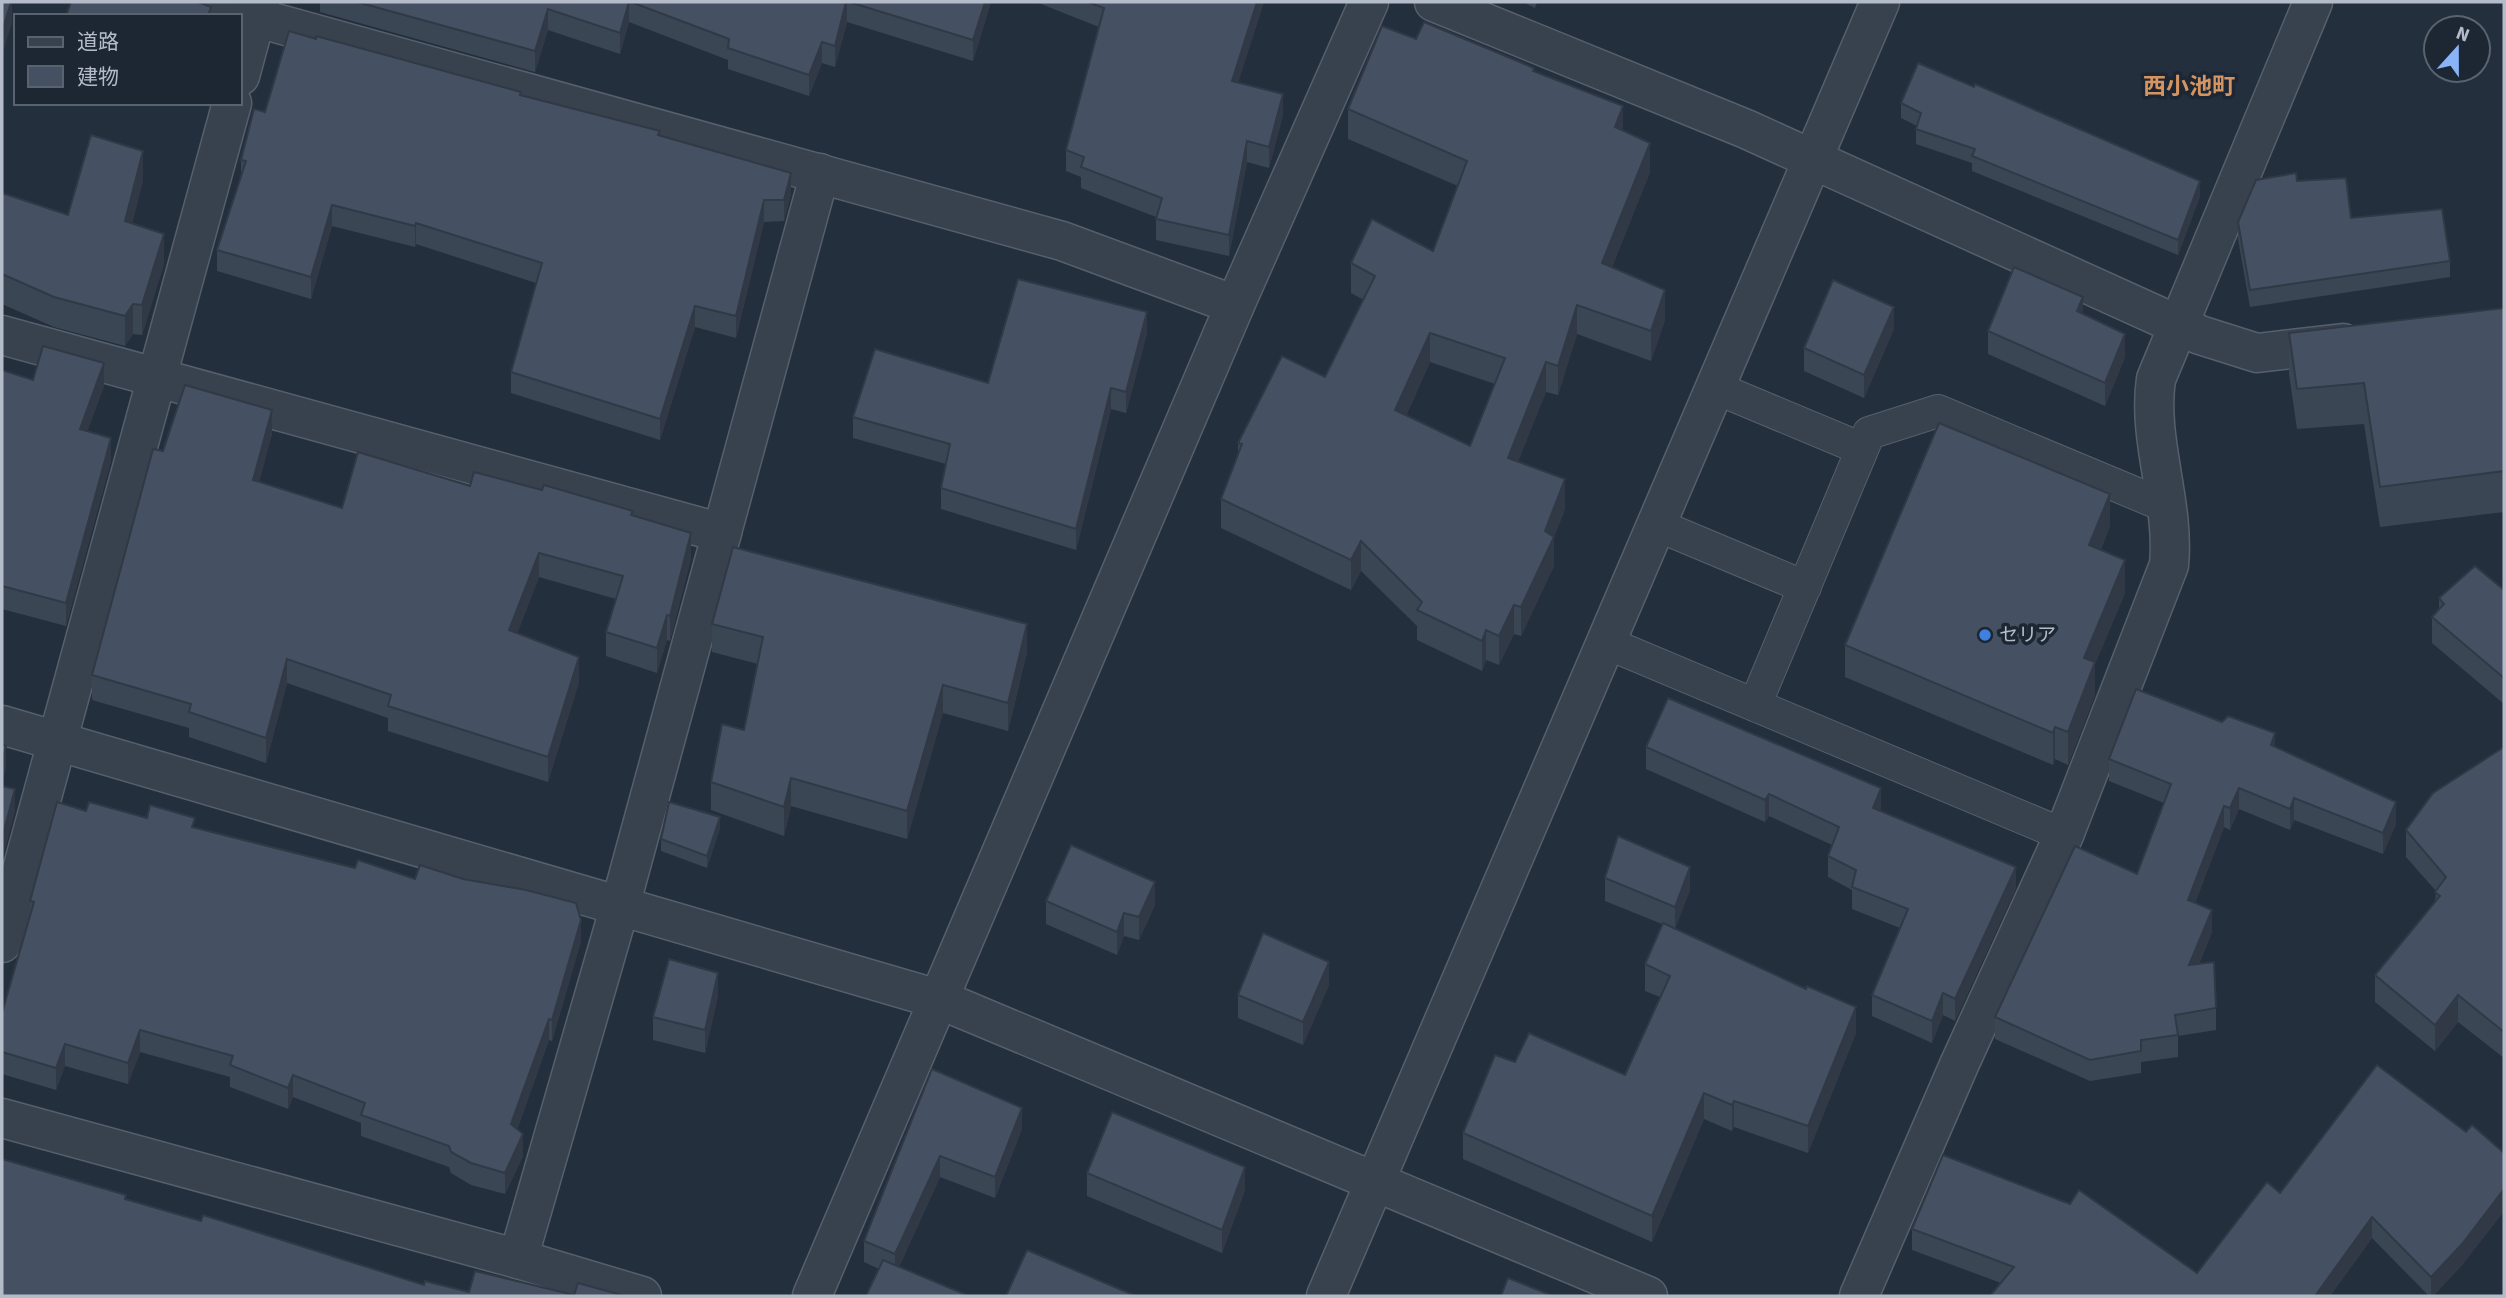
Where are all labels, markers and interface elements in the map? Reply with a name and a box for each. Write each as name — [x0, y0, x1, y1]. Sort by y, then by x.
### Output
legend — [14, 14, 242, 105]
north arrow — [2422, 14, 2492, 84]
text: N — [2452, 20, 2473, 49]
text: 道路 — [77, 27, 119, 57]
text: 建物 — [77, 62, 119, 92]
district label: 西小池町 — [2143, 70, 2235, 103]
place label: セリア — [1999, 622, 2056, 649]
marker: セリア — [1977, 627, 1993, 643]

